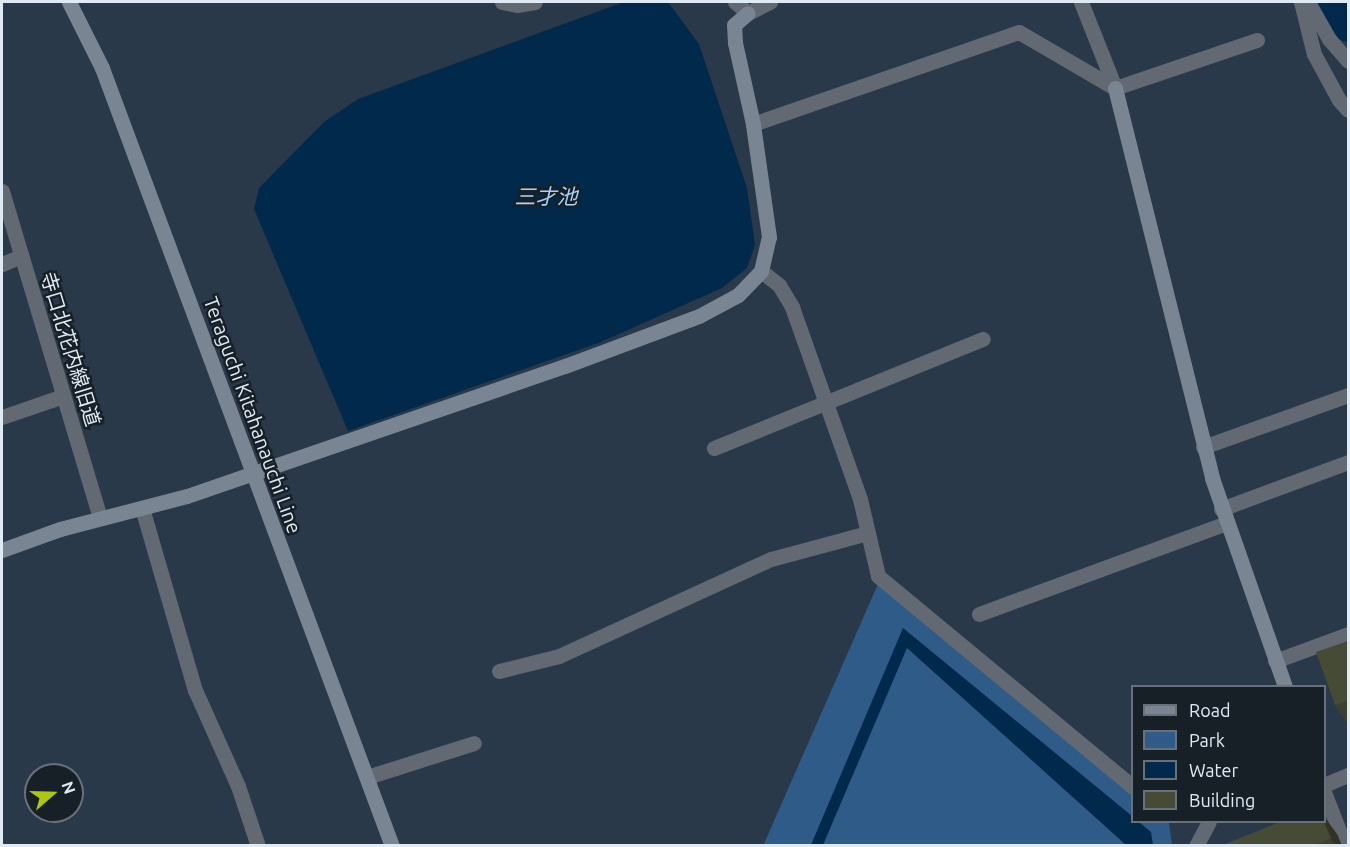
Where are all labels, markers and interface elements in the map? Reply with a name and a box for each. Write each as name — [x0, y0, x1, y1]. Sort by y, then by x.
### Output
water label: 三才池 — [515, 183, 577, 209]
street label: 寺口北花内線旧道 — [36, 269, 106, 429]
street label: Teraguchi Kitahanauchi Line — [199, 293, 307, 537]
legend — [1131, 685, 1326, 823]
text: Road — [1189, 700, 1231, 720]
text: Park — [1189, 730, 1225, 750]
text: Water — [1189, 760, 1238, 780]
north arrow — [24, 763, 84, 823]
text: N — [59, 779, 80, 796]
text: Building — [1189, 790, 1255, 810]

